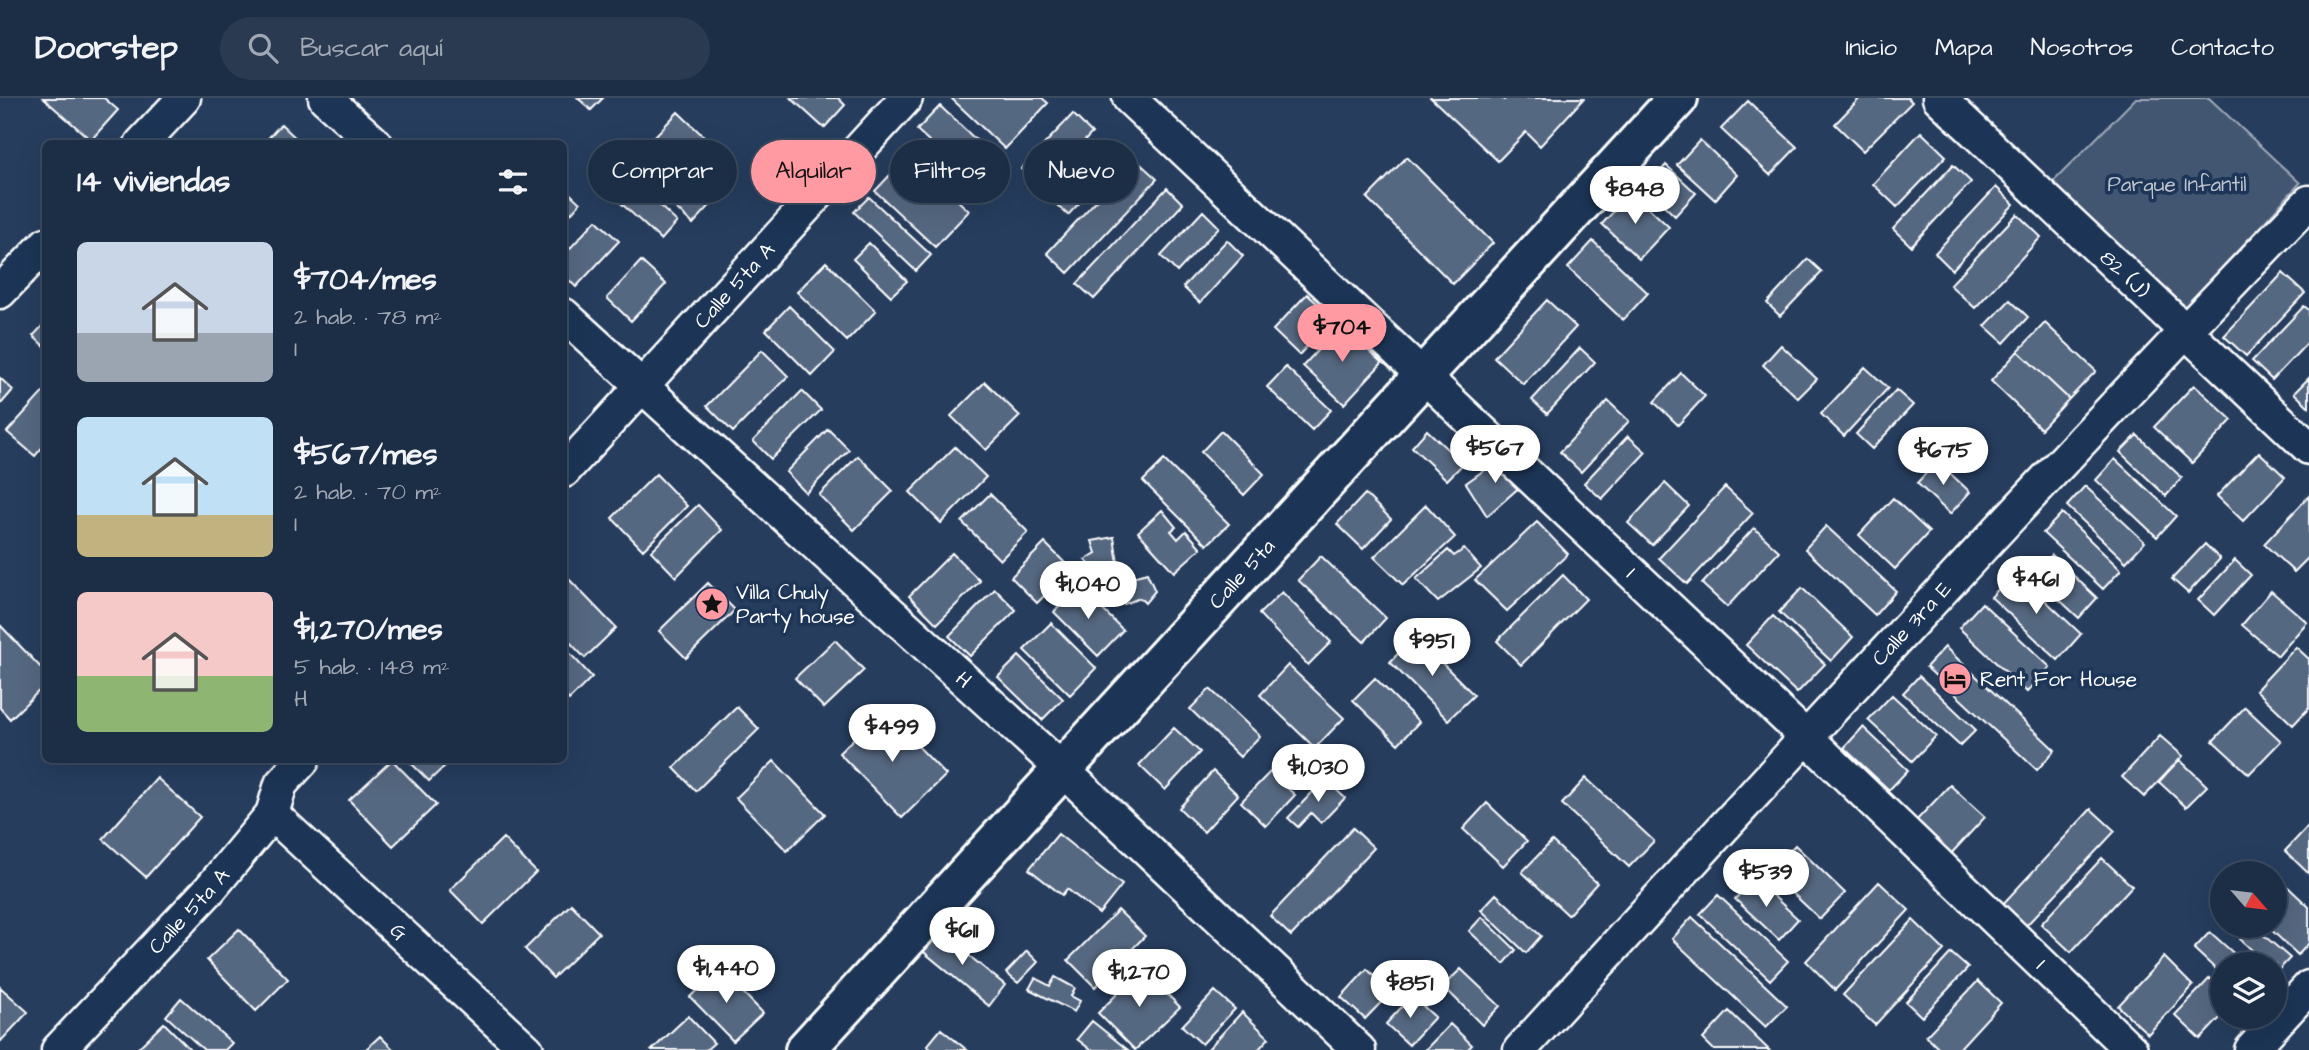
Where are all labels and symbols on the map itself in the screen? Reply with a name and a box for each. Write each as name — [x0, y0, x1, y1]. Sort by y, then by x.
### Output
pin: $848 — [1594, 166, 1676, 226]
park label: Parque Infantil — [2107, 170, 2247, 199]
street label: Calle 5ta A — [687, 235, 782, 335]
street label: 82 (J) — [2094, 243, 2156, 305]
pin: $704 — [1301, 304, 1383, 364]
pin: $567 — [1454, 426, 1536, 485]
pin: $675 — [1902, 428, 1984, 487]
street label: Calle 5ta — [1202, 532, 1282, 615]
pin: $461 — [1995, 556, 2077, 616]
pin: $1,040 — [1031, 561, 1145, 621]
street label: I — [1620, 561, 1643, 584]
street label: Calle 3ra E — [1865, 574, 1958, 672]
place label: Villa Chuly Party house — [736, 578, 855, 633]
place icon: Villa Chuly Party house — [693, 585, 731, 623]
pin: $951 — [1391, 618, 1473, 678]
hotel icon: Rent For House — [1936, 660, 1974, 698]
street label: H — [949, 665, 978, 695]
place label: Rent For House — [1980, 665, 2137, 694]
pin: $499 — [851, 704, 933, 764]
pin: $1,030 — [1261, 744, 1375, 804]
pin: $539 — [1725, 850, 1807, 909]
street label: Calle 5ta A — [142, 861, 237, 960]
north arrow — [2210, 861, 2287, 938]
pin: $611 — [921, 908, 1003, 967]
street label: G — [384, 916, 414, 947]
pin: $1,440 — [669, 946, 783, 1005]
pin: $1,270 — [1082, 950, 1196, 1009]
street label: I — [2030, 952, 2053, 975]
pin: $851 — [1369, 960, 1451, 1020]

